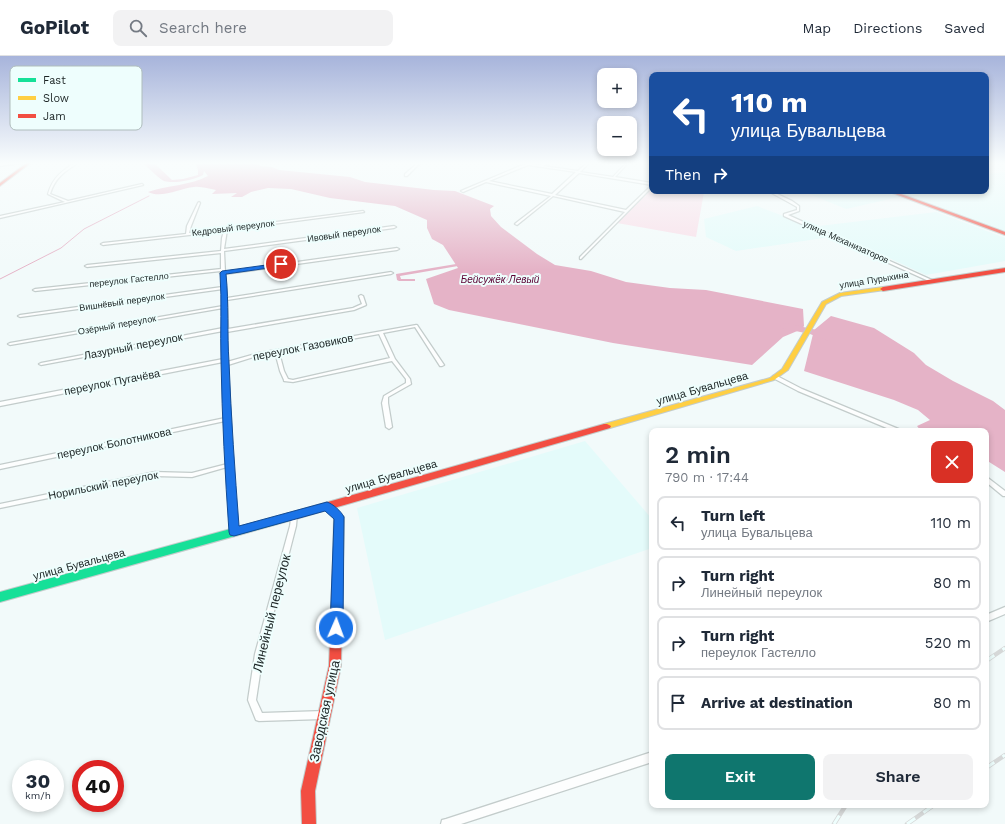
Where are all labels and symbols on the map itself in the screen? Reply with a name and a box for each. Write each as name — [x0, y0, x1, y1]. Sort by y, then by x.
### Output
legend — [10, 66, 142, 130]
text: Fast — [43, 74, 66, 87]
text: Slow — [43, 92, 69, 105]
text: Jam — [43, 110, 66, 123]
street label: Кедровый переулок — [191, 218, 275, 238]
street label: улица Механизаторов — [802, 219, 890, 265]
street label: Ивовый переулок — [307, 224, 381, 244]
pin — [264, 247, 298, 281]
street label: улица Пурыхина — [839, 270, 909, 290]
street label: переулок Гастелло — [89, 271, 169, 289]
water label: Бейсужёк Левый — [461, 274, 540, 285]
street label: Вишнёвый переулок — [79, 291, 165, 313]
street label: Озёрный переулок — [77, 313, 157, 337]
street label: Лазурный переулок — [83, 330, 184, 362]
street label: переулок Газовиков — [252, 331, 355, 364]
street label: переулок Пугачёва — [63, 367, 162, 398]
street label: улица Бувальцева — [655, 369, 750, 408]
street label: переулок Болотникова — [56, 425, 173, 462]
street label: улица Бувальцева — [344, 457, 439, 496]
street label: Норильский переулок — [47, 468, 159, 503]
street label: улица Бувальцева — [32, 546, 127, 583]
street label: Линейный переулок — [250, 552, 293, 674]
position arrow — [315, 607, 357, 649]
street label: Заводская улица — [306, 658, 343, 763]
speed limit sign: 40 — [72, 760, 124, 812]

